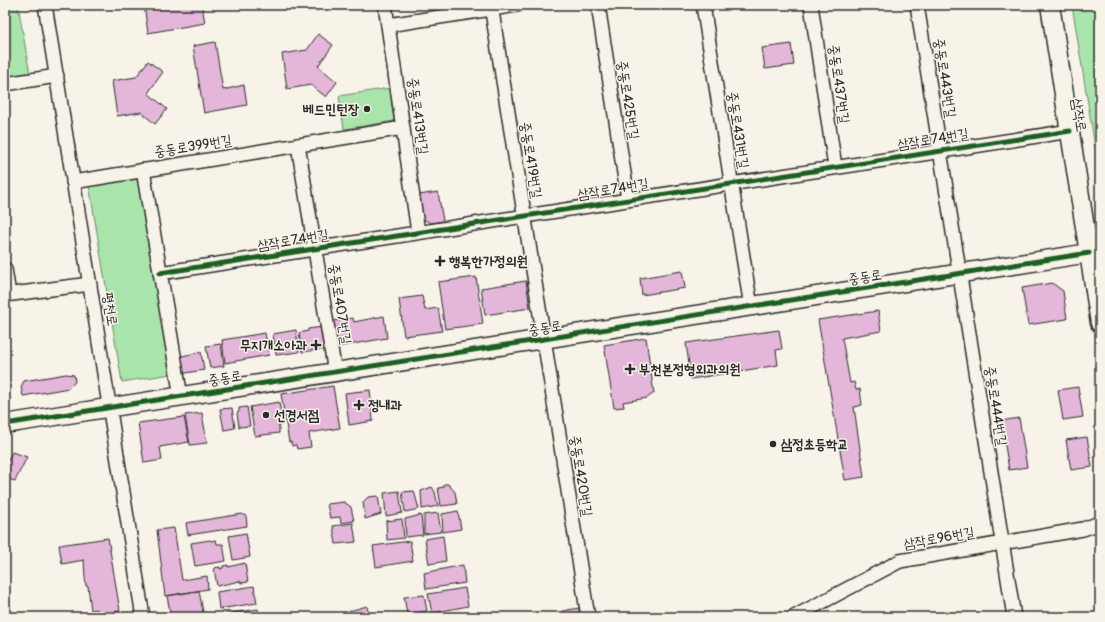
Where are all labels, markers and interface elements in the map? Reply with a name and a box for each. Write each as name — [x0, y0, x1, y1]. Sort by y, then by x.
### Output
street label: 중동로443번길 — [930, 37, 960, 120]
street label: 중동로437번길 — [825, 43, 853, 125]
street label: 중동로425번길 — [613, 59, 643, 141]
street label: 중동로413번길 — [404, 76, 432, 156]
street label: 중동로431번길 — [724, 90, 753, 170]
street label: 삼작로 — [1068, 97, 1090, 133]
place label: 베드민턴장 — [303, 101, 360, 118]
marker: 베드민턴장 — [362, 104, 372, 114]
street label: 중동로419번길 — [517, 121, 546, 200]
street label: 삼작로74번길 — [896, 125, 971, 153]
street label: 중동로399번길 — [153, 131, 234, 161]
street label: 삼작로74번길 — [576, 175, 651, 203]
street label: 삼작로74번길 — [256, 226, 331, 254]
place label: 행복한가정의원 — [448, 253, 528, 270]
marker: 행복한가정의원 — [434, 255, 446, 267]
street label: 중동로407번길 — [325, 262, 355, 346]
street label: 중동로 — [847, 266, 883, 288]
street label: 평천로 — [99, 291, 121, 327]
street label: 중동로 — [527, 317, 563, 339]
place label: 무지개소아과 — [239, 337, 308, 354]
marker: 무지개소아과 — [310, 339, 322, 351]
place label: 부천본정형외과의원 — [639, 361, 740, 378]
marker: 부천본정형외과의원 — [624, 363, 636, 375]
street label: 중동로444번길 — [981, 365, 1011, 448]
street label: 중동로 — [207, 367, 243, 389]
place label: 정내과 — [368, 397, 403, 414]
marker: 정내과 — [353, 399, 365, 411]
place label: 선경서점 — [274, 407, 320, 424]
marker: 선경서점 — [261, 410, 271, 420]
street label: 중동로420번길 — [566, 434, 596, 518]
place label: 삼정초등학교 — [780, 436, 849, 453]
marker: 삼정초등학교 — [768, 439, 778, 449]
street label: 삼작로96번길 — [902, 523, 976, 553]

